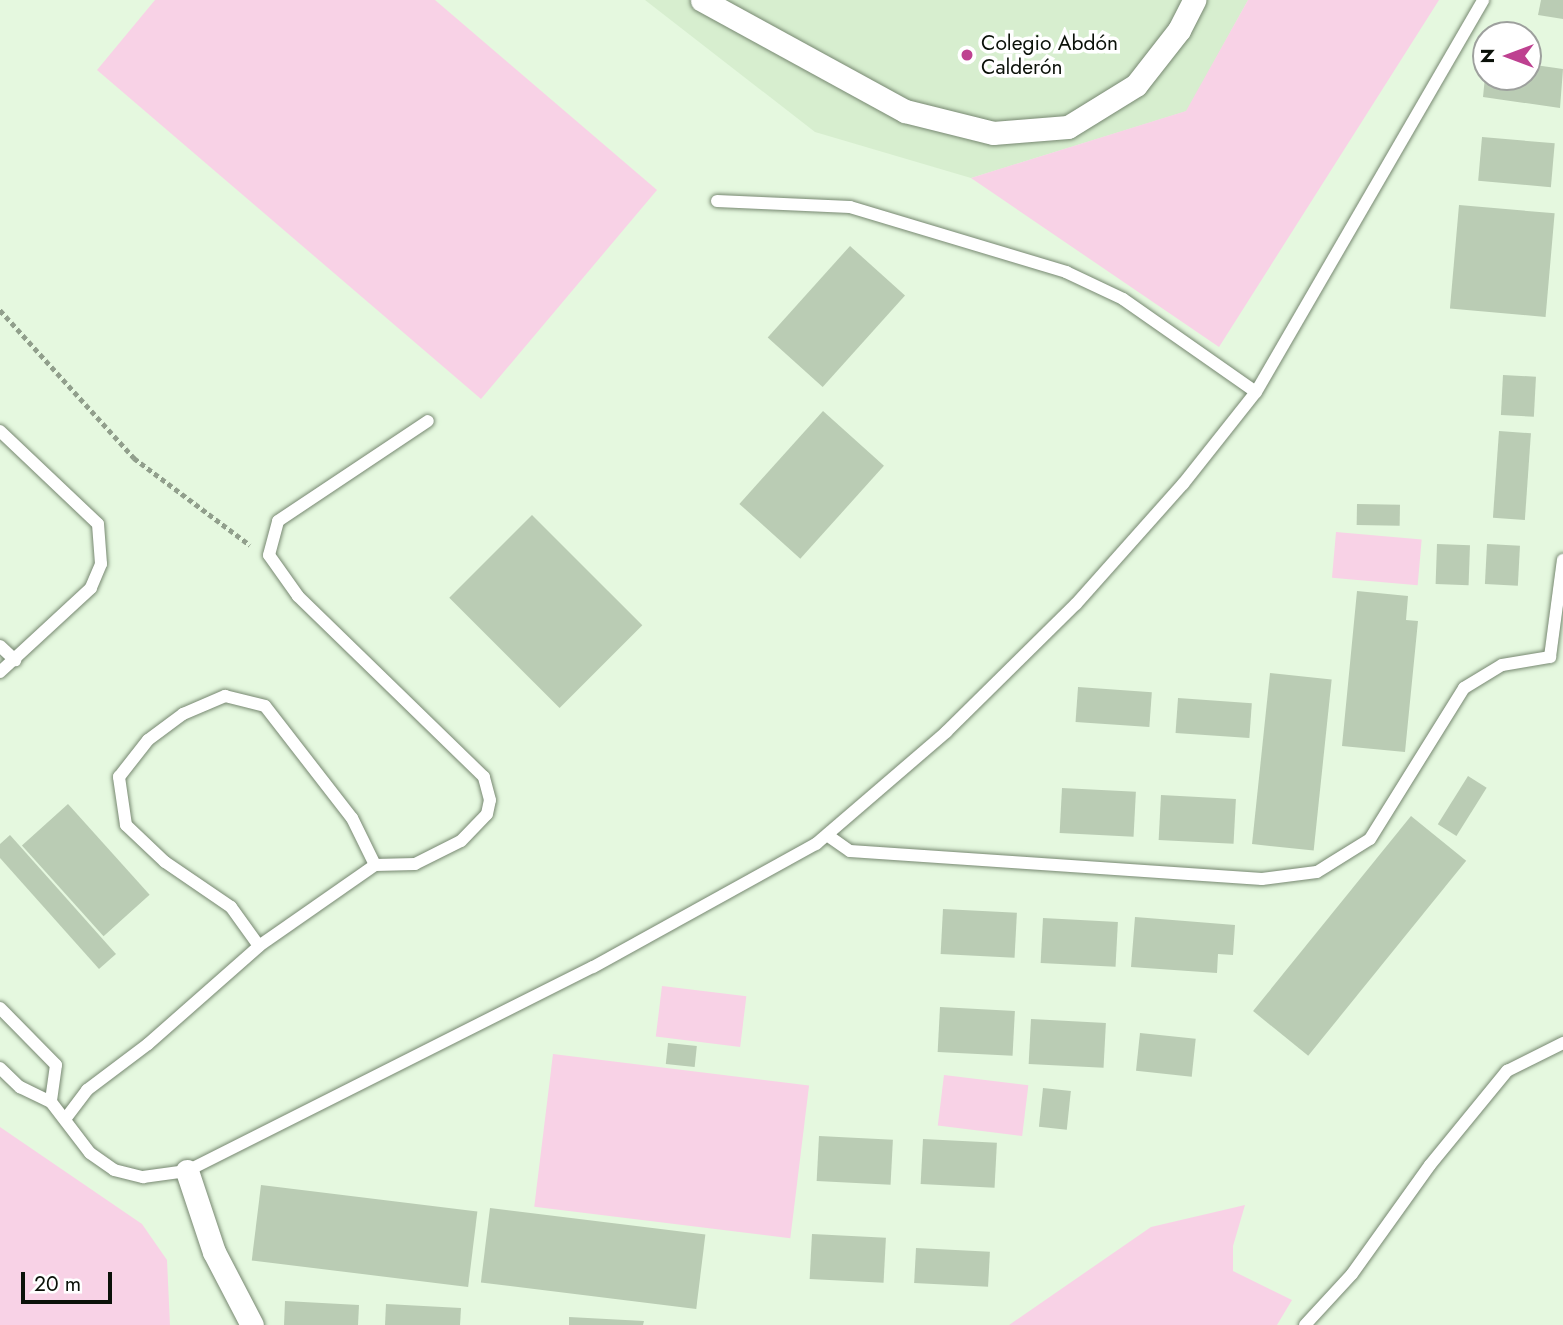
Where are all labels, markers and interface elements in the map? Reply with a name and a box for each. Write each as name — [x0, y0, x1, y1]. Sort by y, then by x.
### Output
north arrow — [1472, 21, 1542, 91]
place label: Colegio Abdón Calderón — [981, 30, 1118, 80]
marker: Colegio Abdón Calderón — [959, 47, 975, 63]
text: N — [1474, 48, 1501, 64]
scale bar — [24, 1258, 116, 1302]
text: 20 m — [34, 1269, 81, 1299]

